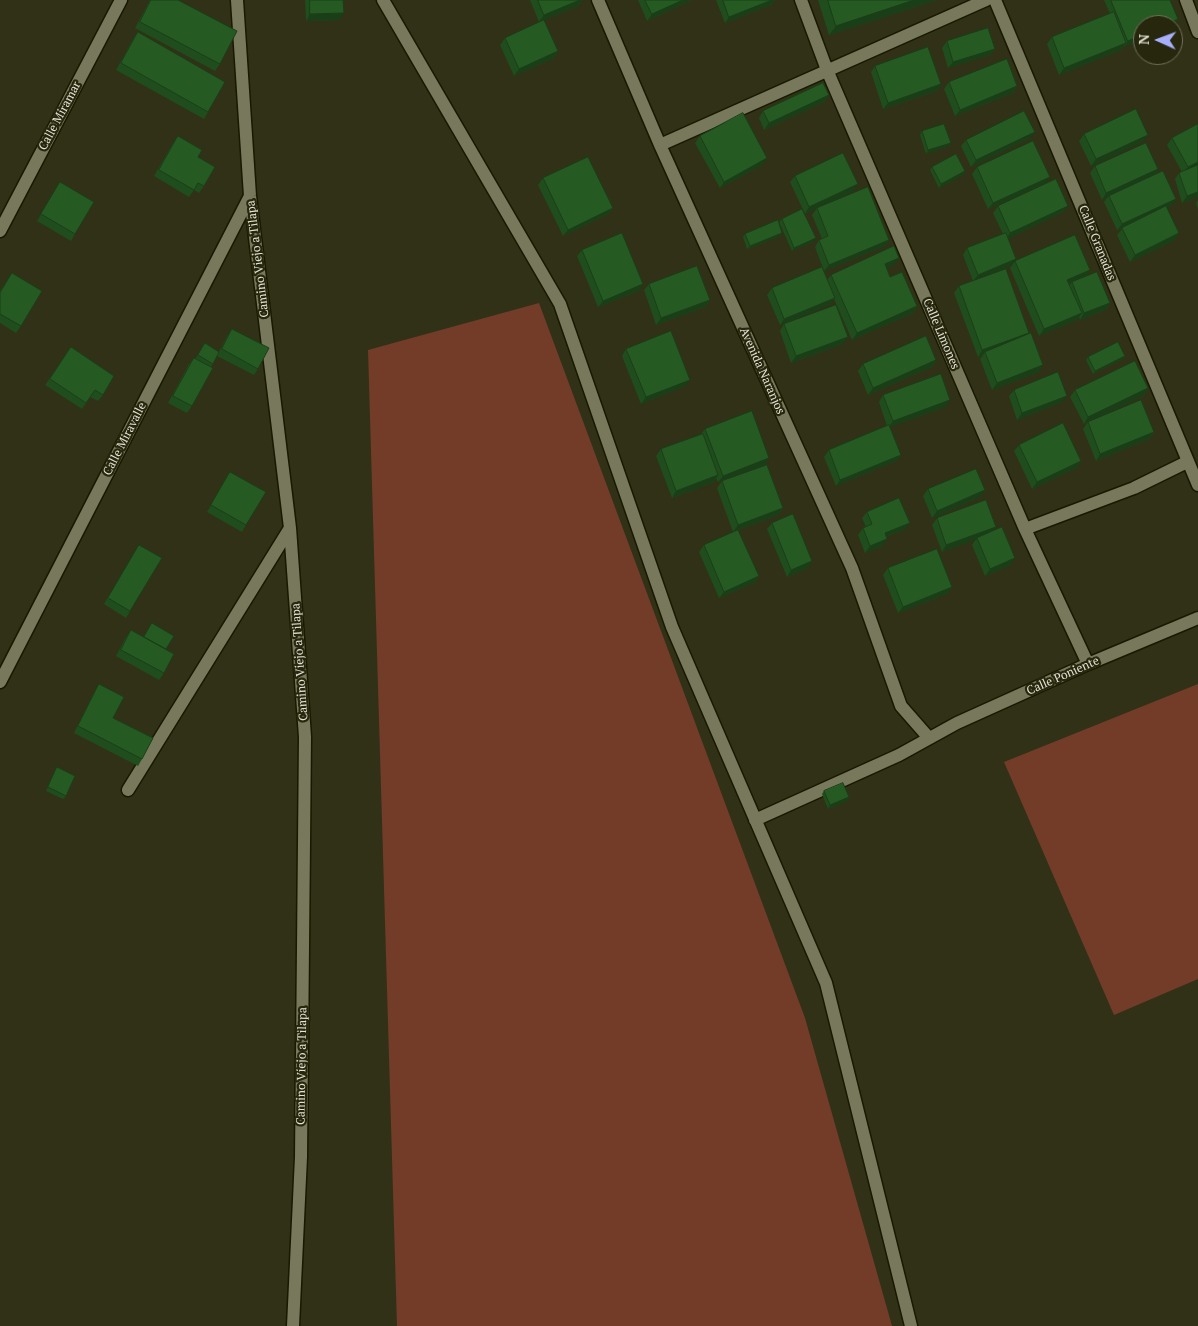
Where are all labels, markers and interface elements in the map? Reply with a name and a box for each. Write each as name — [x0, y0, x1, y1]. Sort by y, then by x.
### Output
north arrow — [1133, 15, 1183, 65]
text: N — [1134, 34, 1153, 45]
street label: Calle Miramar — [36, 79, 84, 153]
street label: Camino Viejo a Tilapa — [244, 200, 272, 318]
street label: Calle Granadas — [1075, 203, 1119, 283]
street label: Calle Limones — [920, 296, 962, 372]
street label: Avenida Naranjos — [736, 325, 788, 417]
street label: Calle Miravalle — [100, 400, 150, 478]
street label: Camino Viejo a Tilapa — [289, 603, 311, 721]
street label: Calle Poniente — [1025, 654, 1101, 698]
street label: Camino Viejo a Tilapa — [294, 1007, 310, 1125]

